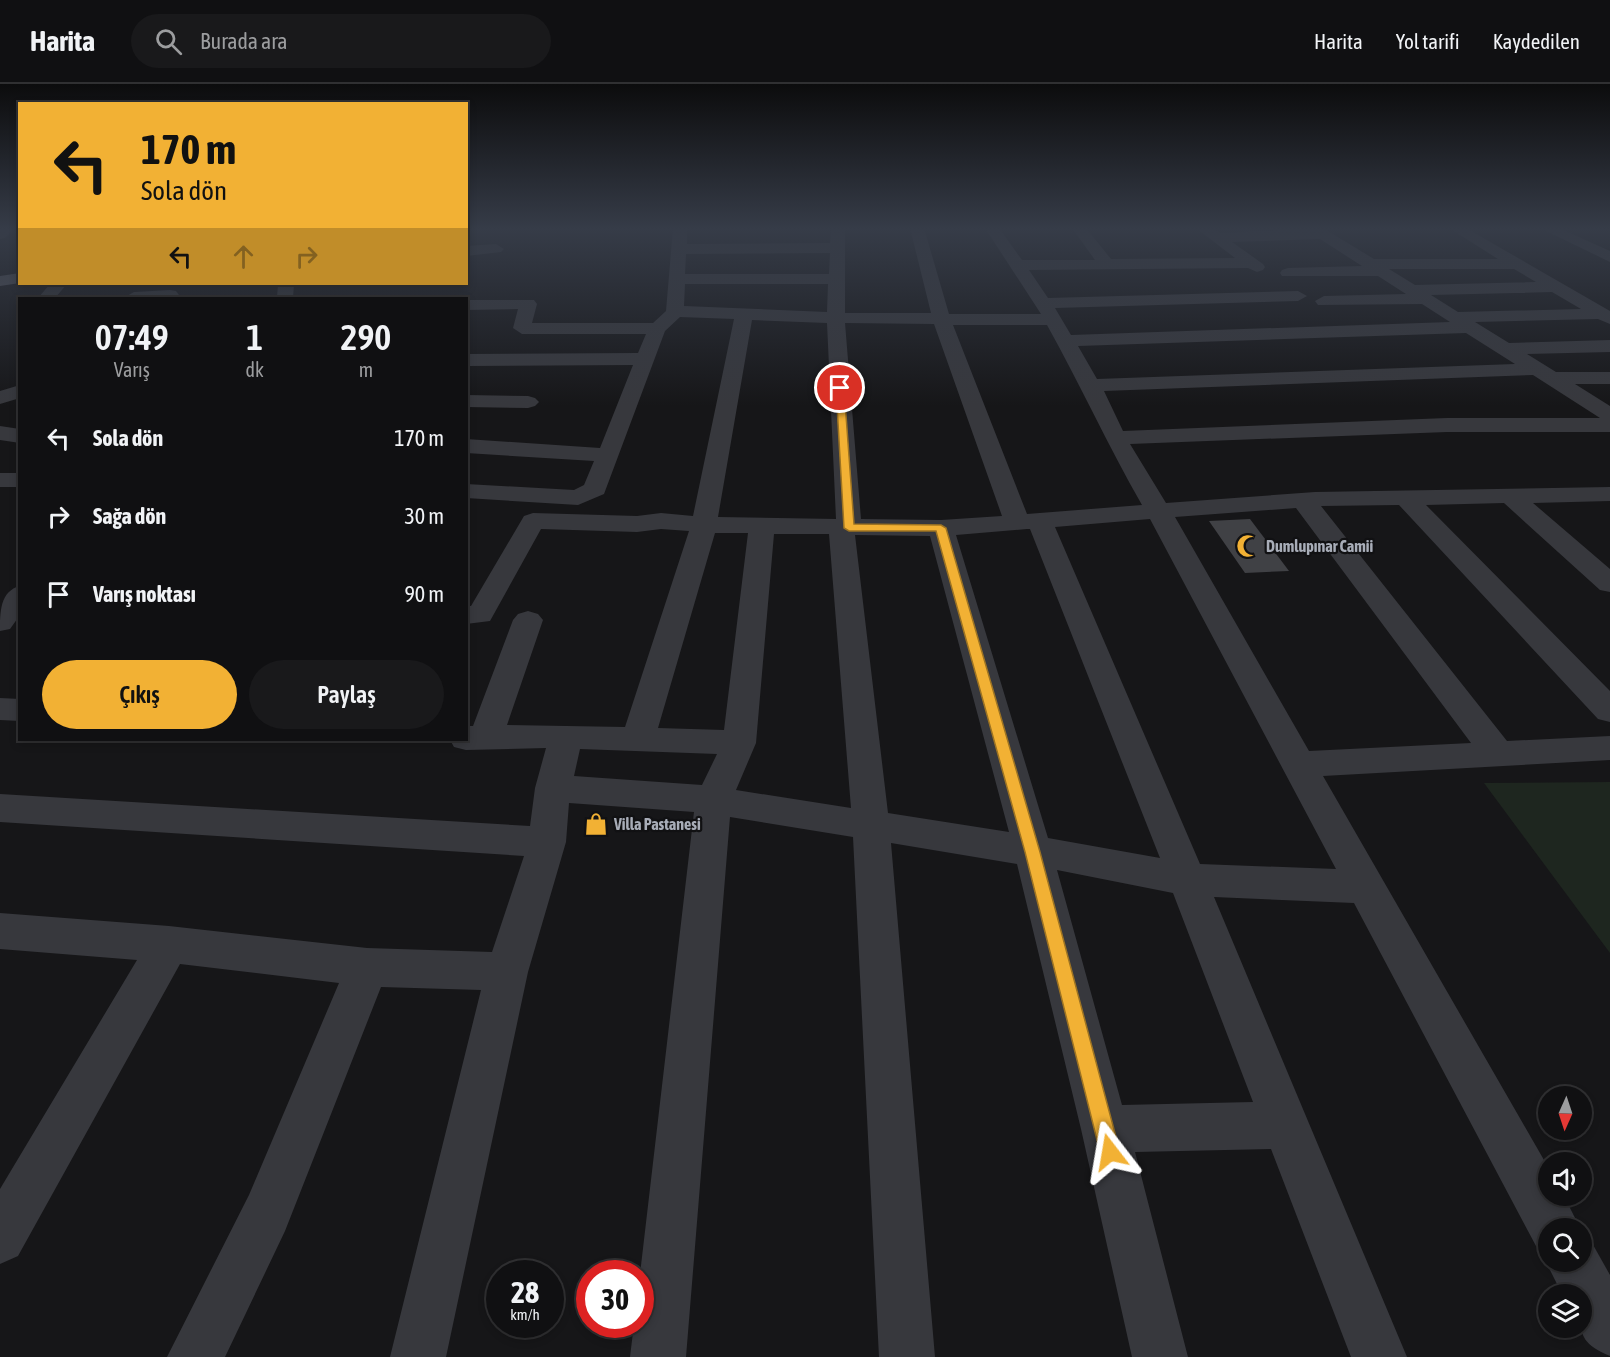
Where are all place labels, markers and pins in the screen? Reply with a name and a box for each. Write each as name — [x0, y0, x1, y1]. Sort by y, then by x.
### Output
pin — [814, 362, 865, 413]
mosque icon: Dumlupınar Camii — [1235, 533, 1261, 559]
place label: Dumlupınar Camii — [1266, 537, 1373, 555]
shop icon: Villa Pastanesi — [583, 811, 609, 837]
place label: Villa Pastanesi — [613, 815, 701, 833]

